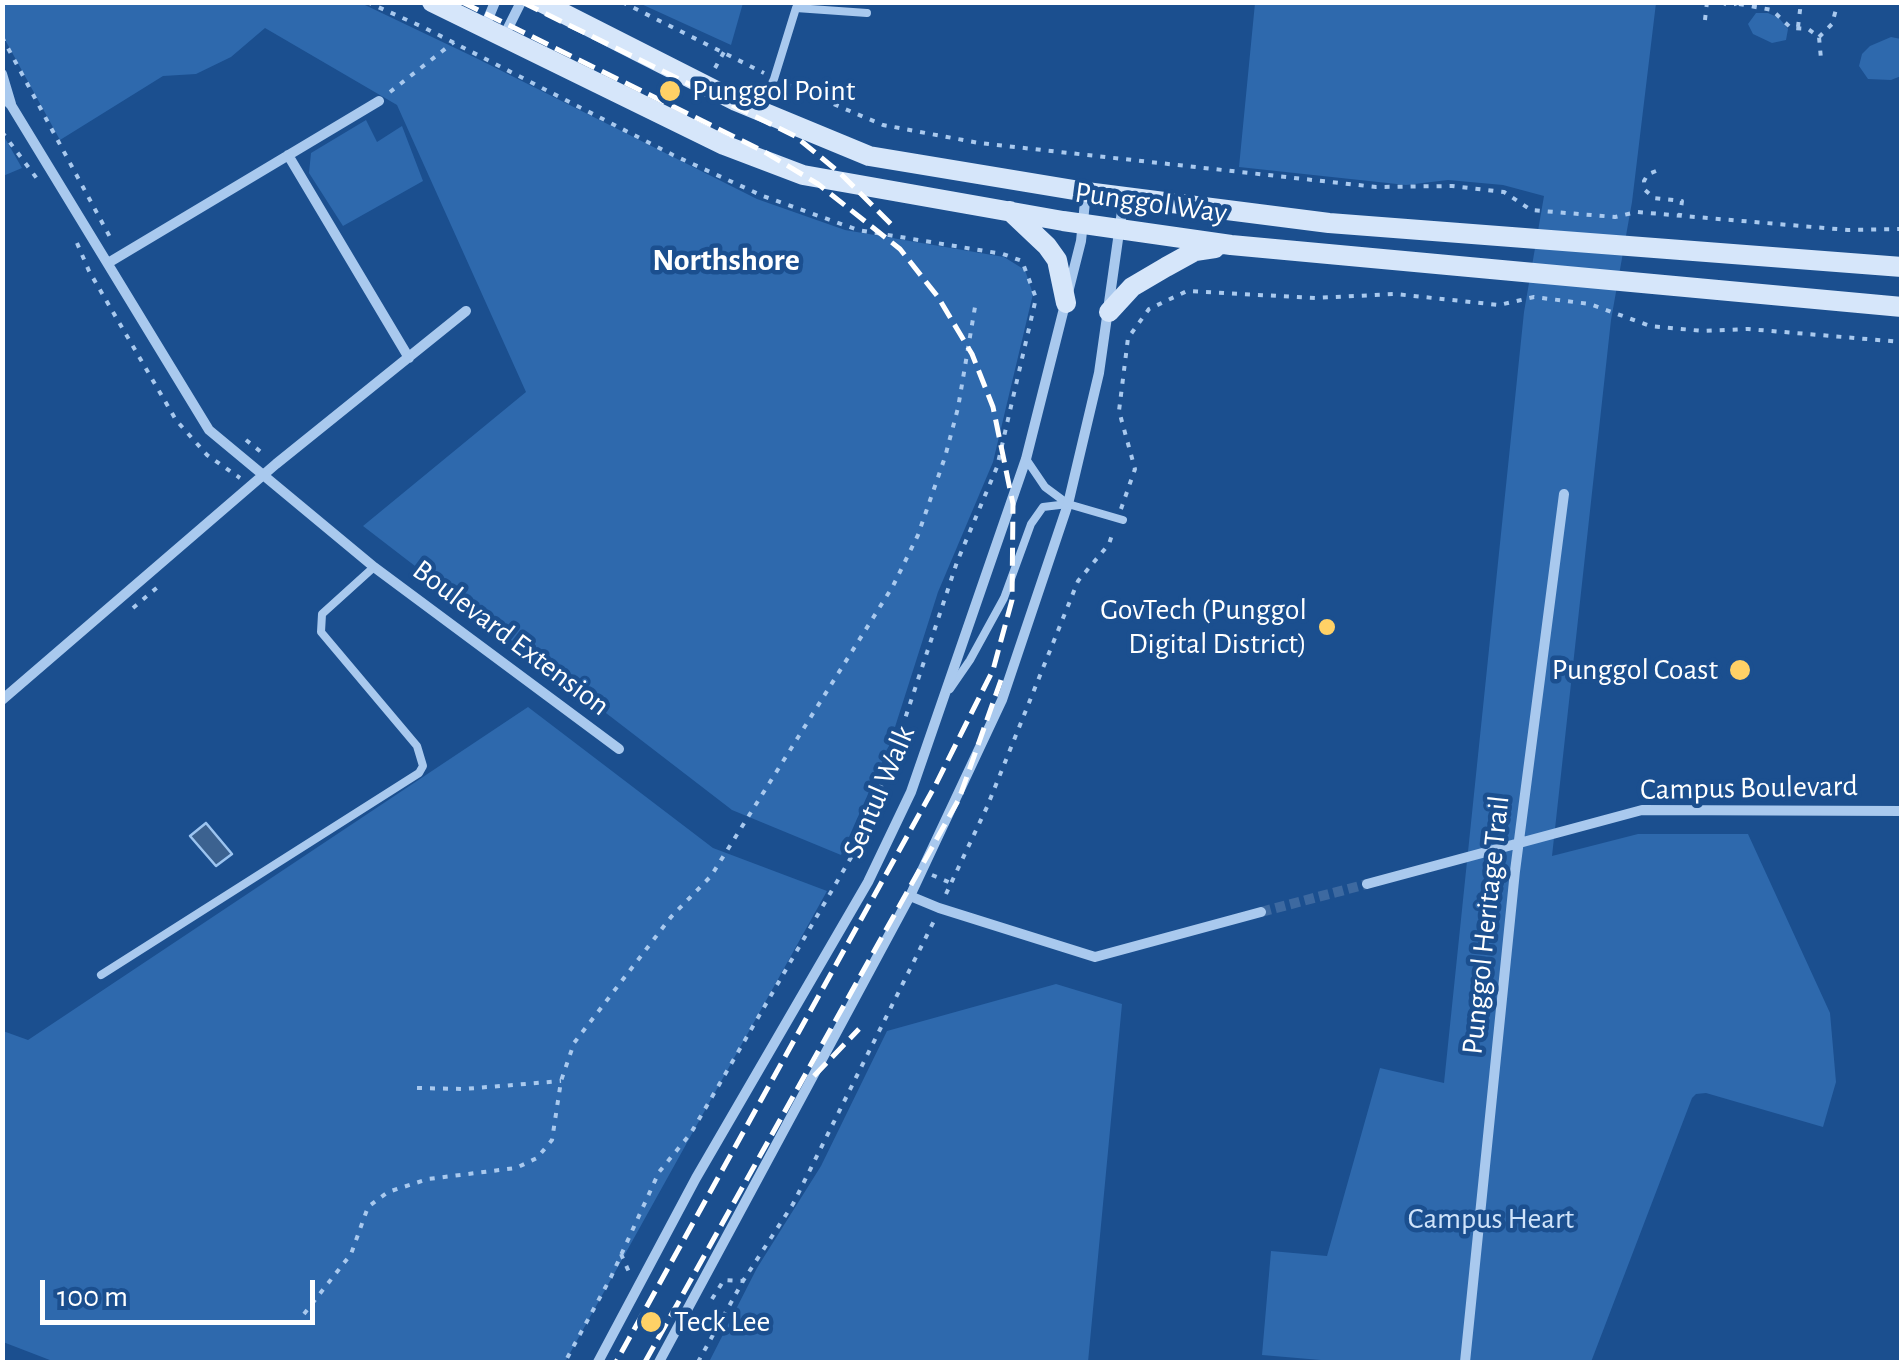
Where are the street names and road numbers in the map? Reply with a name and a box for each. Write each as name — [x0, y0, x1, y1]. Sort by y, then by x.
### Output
street label: Punggol Way — [1073, 174, 1229, 232]
street label: Boulevard Extension — [405, 552, 617, 724]
street label: Sentul Walk — [835, 720, 923, 864]
street label: Campus Boulevard — [1640, 768, 1858, 808]
street label: Punggol Heritage Trail — [1454, 794, 1518, 1056]

